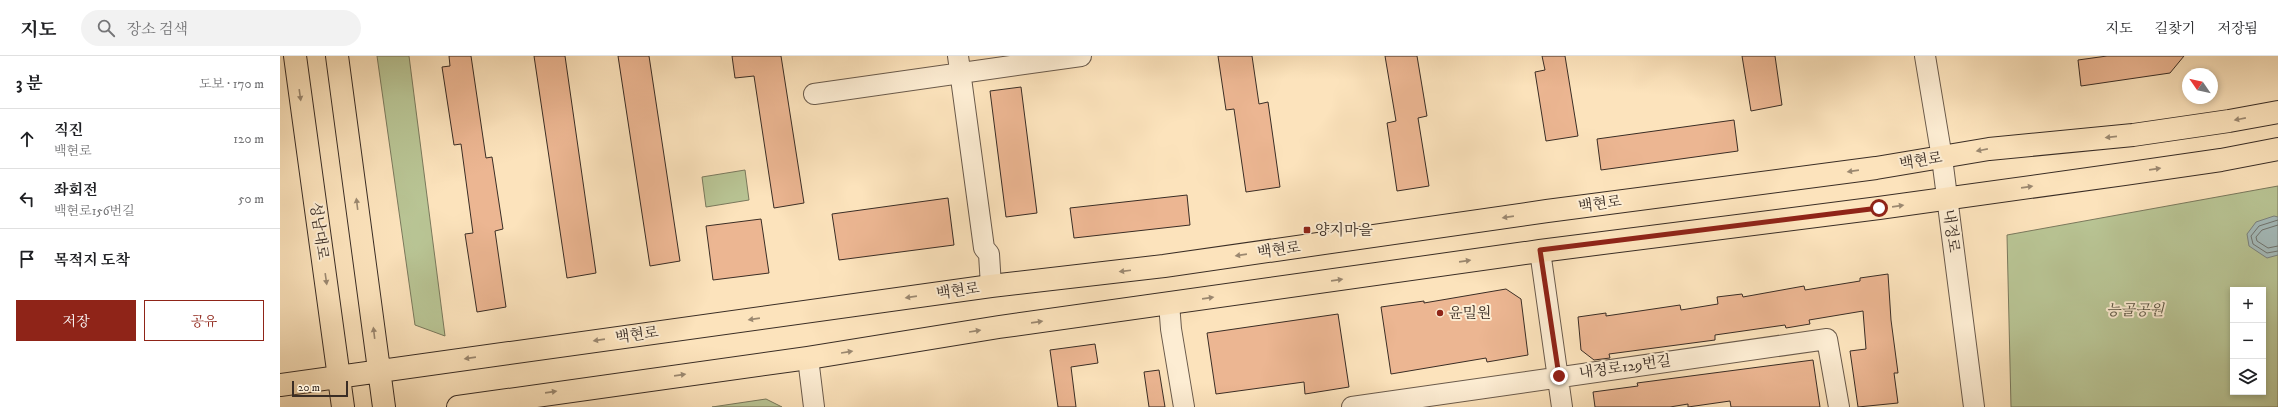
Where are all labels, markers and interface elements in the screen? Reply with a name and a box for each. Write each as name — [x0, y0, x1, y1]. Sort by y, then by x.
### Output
search box — [81, 10, 361, 46]
icon: search — [95, 17, 117, 39]
text: 지도 — [20, 19, 57, 42]
text: 장소 검색 — [127, 20, 188, 39]
text: 지도 — [2106, 20, 2133, 38]
text: 길찾기 — [2155, 20, 2195, 38]
text: 저장됨 — [2217, 20, 2258, 38]
north arrow — [2182, 68, 2218, 104]
text: 3 분 — [16, 73, 42, 95]
text: 도보 · 170 m — [199, 76, 264, 92]
one-way arrow — [297, 89, 304, 101]
one-way arrow — [2234, 117, 2246, 123]
text: 직진 — [54, 121, 83, 140]
icon: ahead — [16, 128, 38, 150]
text: 120 m — [233, 131, 264, 147]
one-way arrow — [2105, 134, 2117, 140]
text: 백현로 — [54, 143, 92, 159]
street label: 백현로 — [1898, 148, 1944, 174]
one-way arrow — [1976, 148, 1988, 154]
one-way arrow — [2149, 166, 2162, 172]
one-way arrow — [1847, 167, 1859, 174]
text: 좌회전 — [54, 181, 97, 200]
one-way arrow — [2021, 184, 2033, 190]
icon: left — [16, 188, 38, 210]
text: 50 m — [238, 191, 264, 207]
street label: 백현로 — [1577, 191, 1623, 216]
one-way arrow — [354, 198, 360, 210]
route start — [1870, 199, 1888, 217]
street label: 성남대로 — [306, 201, 333, 262]
text: 백현로156번길 — [54, 203, 135, 219]
one-way arrow — [1892, 203, 1904, 209]
street label: 내정로 — [1939, 208, 1964, 254]
one-way arrow — [1502, 214, 1514, 220]
place label: 양지마을 — [1315, 221, 1373, 240]
marker: 양지마을 — [1302, 225, 1312, 235]
street label: 백현로 — [1256, 237, 1302, 262]
icon: arrive — [16, 248, 38, 270]
text: 목적지 도착 — [54, 251, 130, 270]
one-way arrow — [1235, 252, 1247, 258]
one-way arrow — [1459, 258, 1471, 264]
one-way arrow — [1119, 267, 1131, 274]
one-way arrow — [323, 273, 329, 285]
one-way arrow — [1331, 277, 1343, 283]
street label: 백현로 — [935, 278, 981, 303]
map controls — [2230, 287, 2266, 395]
button: + — [2230, 287, 2266, 323]
one-way arrow — [905, 294, 917, 300]
one-way arrow — [1202, 295, 1214, 301]
button: 저장 — [16, 300, 136, 341]
button: 공유 — [144, 300, 264, 341]
park label: 능골공원 — [2106, 301, 2165, 320]
place label: 윤밀원 — [1448, 304, 1491, 323]
marker: 윤밀원 — [1435, 308, 1445, 318]
one-way arrow — [748, 316, 760, 322]
one-way arrow — [1031, 319, 1044, 325]
street label: 백현로 — [614, 322, 660, 347]
button: − — [2230, 323, 2266, 359]
one-way arrow — [370, 326, 377, 339]
one-way arrow — [969, 328, 981, 334]
one-way arrow — [593, 337, 605, 343]
one-way arrow — [840, 349, 853, 355]
street label: 내정로129번길 — [1578, 351, 1672, 383]
one-way arrow — [464, 355, 476, 361]
button: layers — [2230, 359, 2266, 395]
route end — [1550, 367, 1568, 385]
one-way arrow — [674, 372, 686, 378]
scale bar — [292, 379, 348, 398]
text: 20 m — [298, 381, 320, 395]
one-way arrow — [545, 389, 557, 396]

